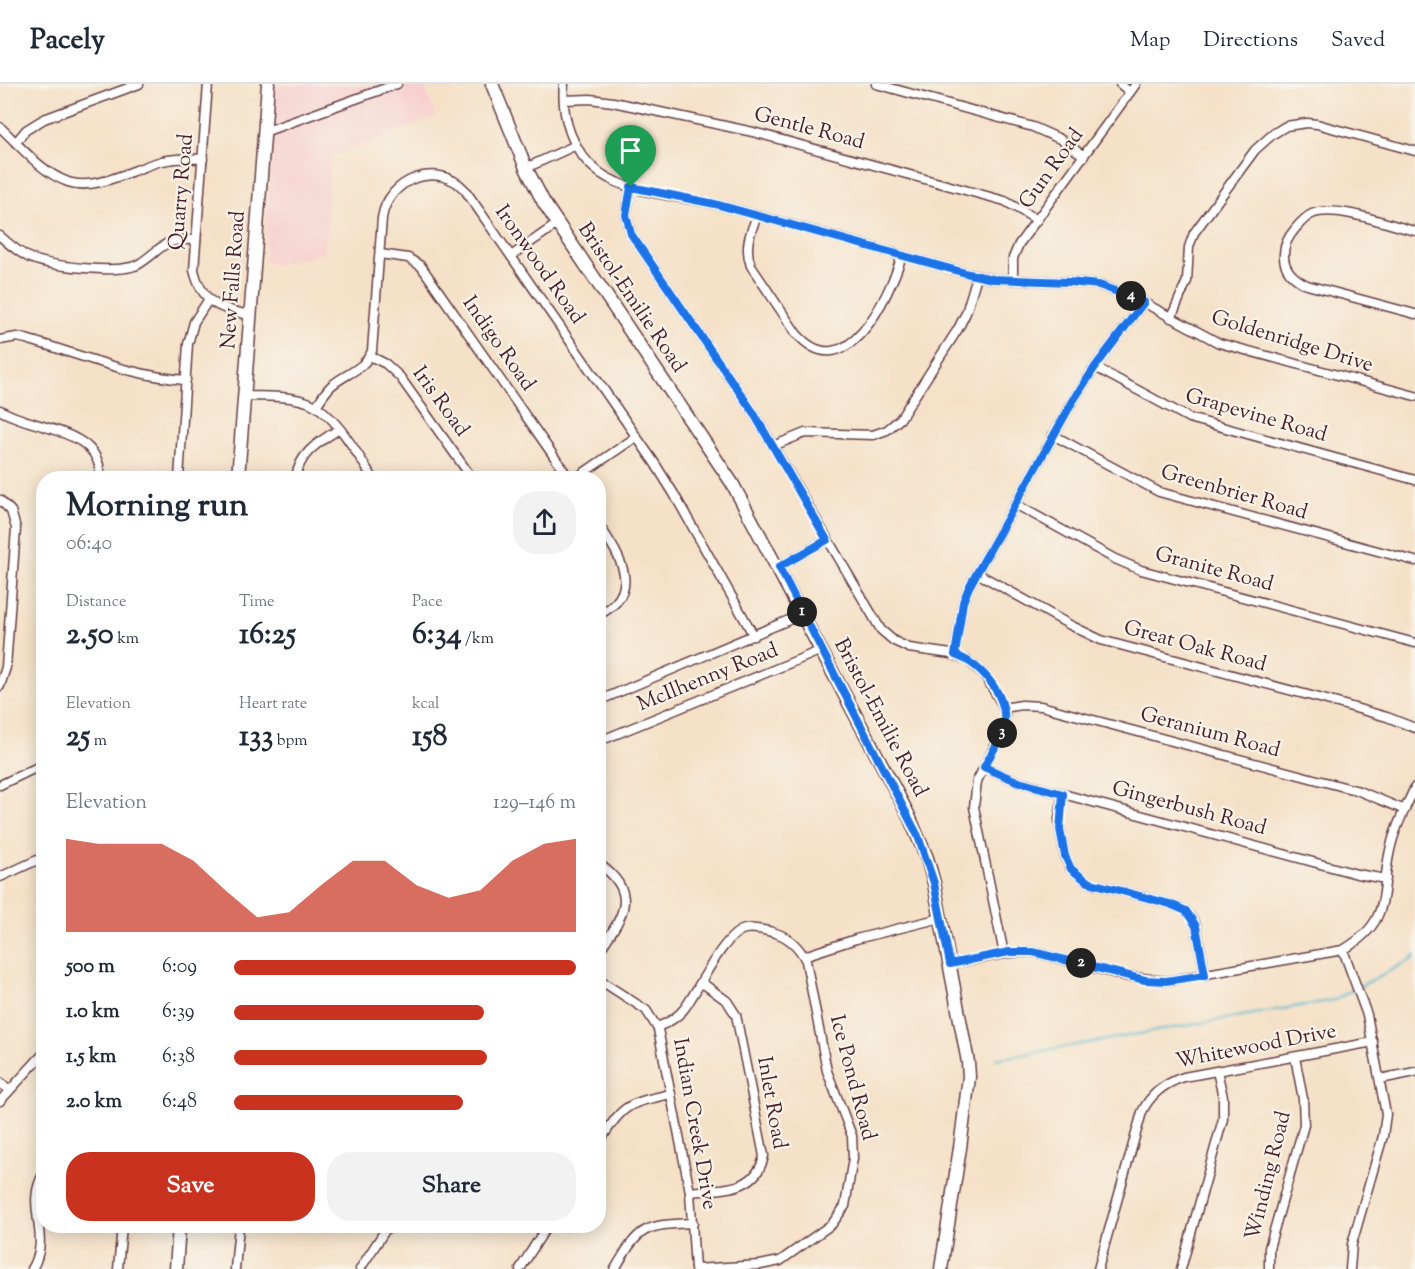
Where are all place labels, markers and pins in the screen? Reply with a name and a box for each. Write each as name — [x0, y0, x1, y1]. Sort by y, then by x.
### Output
pin — [605, 125, 656, 187]
pin: 4 — [1116, 281, 1146, 311]
pin: 1 — [787, 597, 817, 627]
pin: 3 — [987, 718, 1017, 748]
pin: 2 — [1066, 948, 1096, 978]

